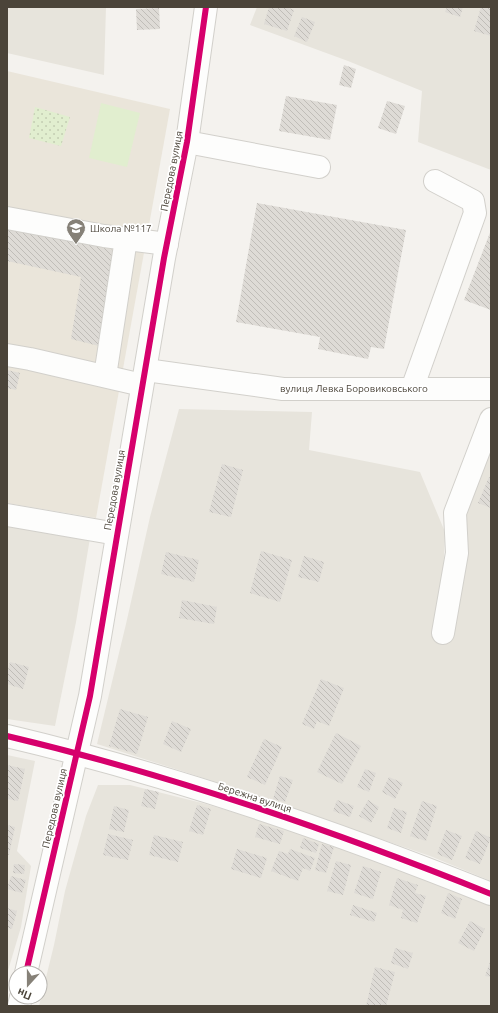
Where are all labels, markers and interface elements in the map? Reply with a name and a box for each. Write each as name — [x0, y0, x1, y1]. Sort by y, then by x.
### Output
street label: Передова вулиця — [158, 130, 185, 212]
school or university icon: Школа №117 — [65, 217, 87, 245]
place label: Школа №117 — [90, 223, 152, 234]
street label: вулиця Левка Боровиковського — [280, 383, 428, 394]
street label: Передова вулиця — [102, 449, 127, 531]
street label: Передова вулиця — [40, 767, 69, 849]
street label: Бережна вулиця — [217, 780, 293, 815]
north arrow — [8, 965, 48, 1005]
text: Пн — [16, 986, 33, 1003]

